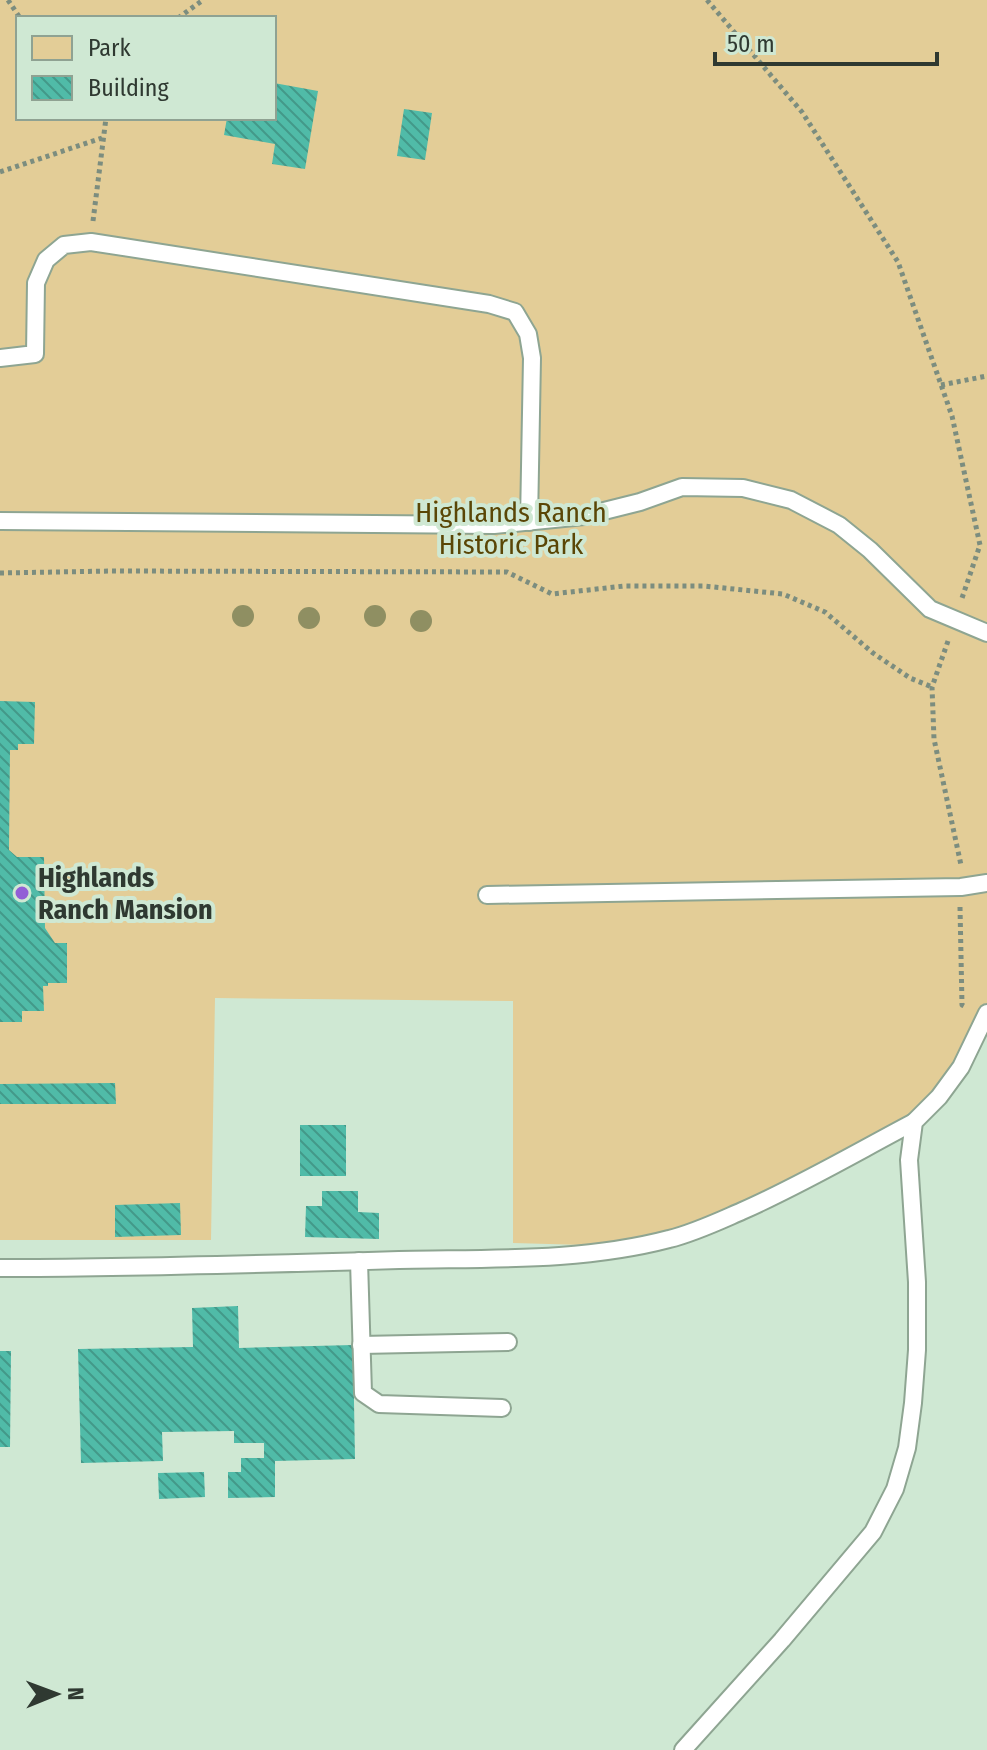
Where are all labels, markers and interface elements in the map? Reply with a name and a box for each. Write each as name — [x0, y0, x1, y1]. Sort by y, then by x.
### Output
legend — [16, 16, 276, 120]
scale bar — [715, 16, 937, 66]
text: 50 m — [727, 30, 775, 58]
text: Park — [88, 34, 131, 62]
text: Building — [88, 74, 170, 102]
park label: Highlands Ranch Historic Park — [415, 496, 607, 561]
place label: Highlands Ranch Mansion — [38, 861, 213, 926]
marker: Highlands Ranch Mansion — [13, 884, 31, 902]
north arrow — [16, 1654, 96, 1734]
text: N — [62, 1687, 89, 1700]

